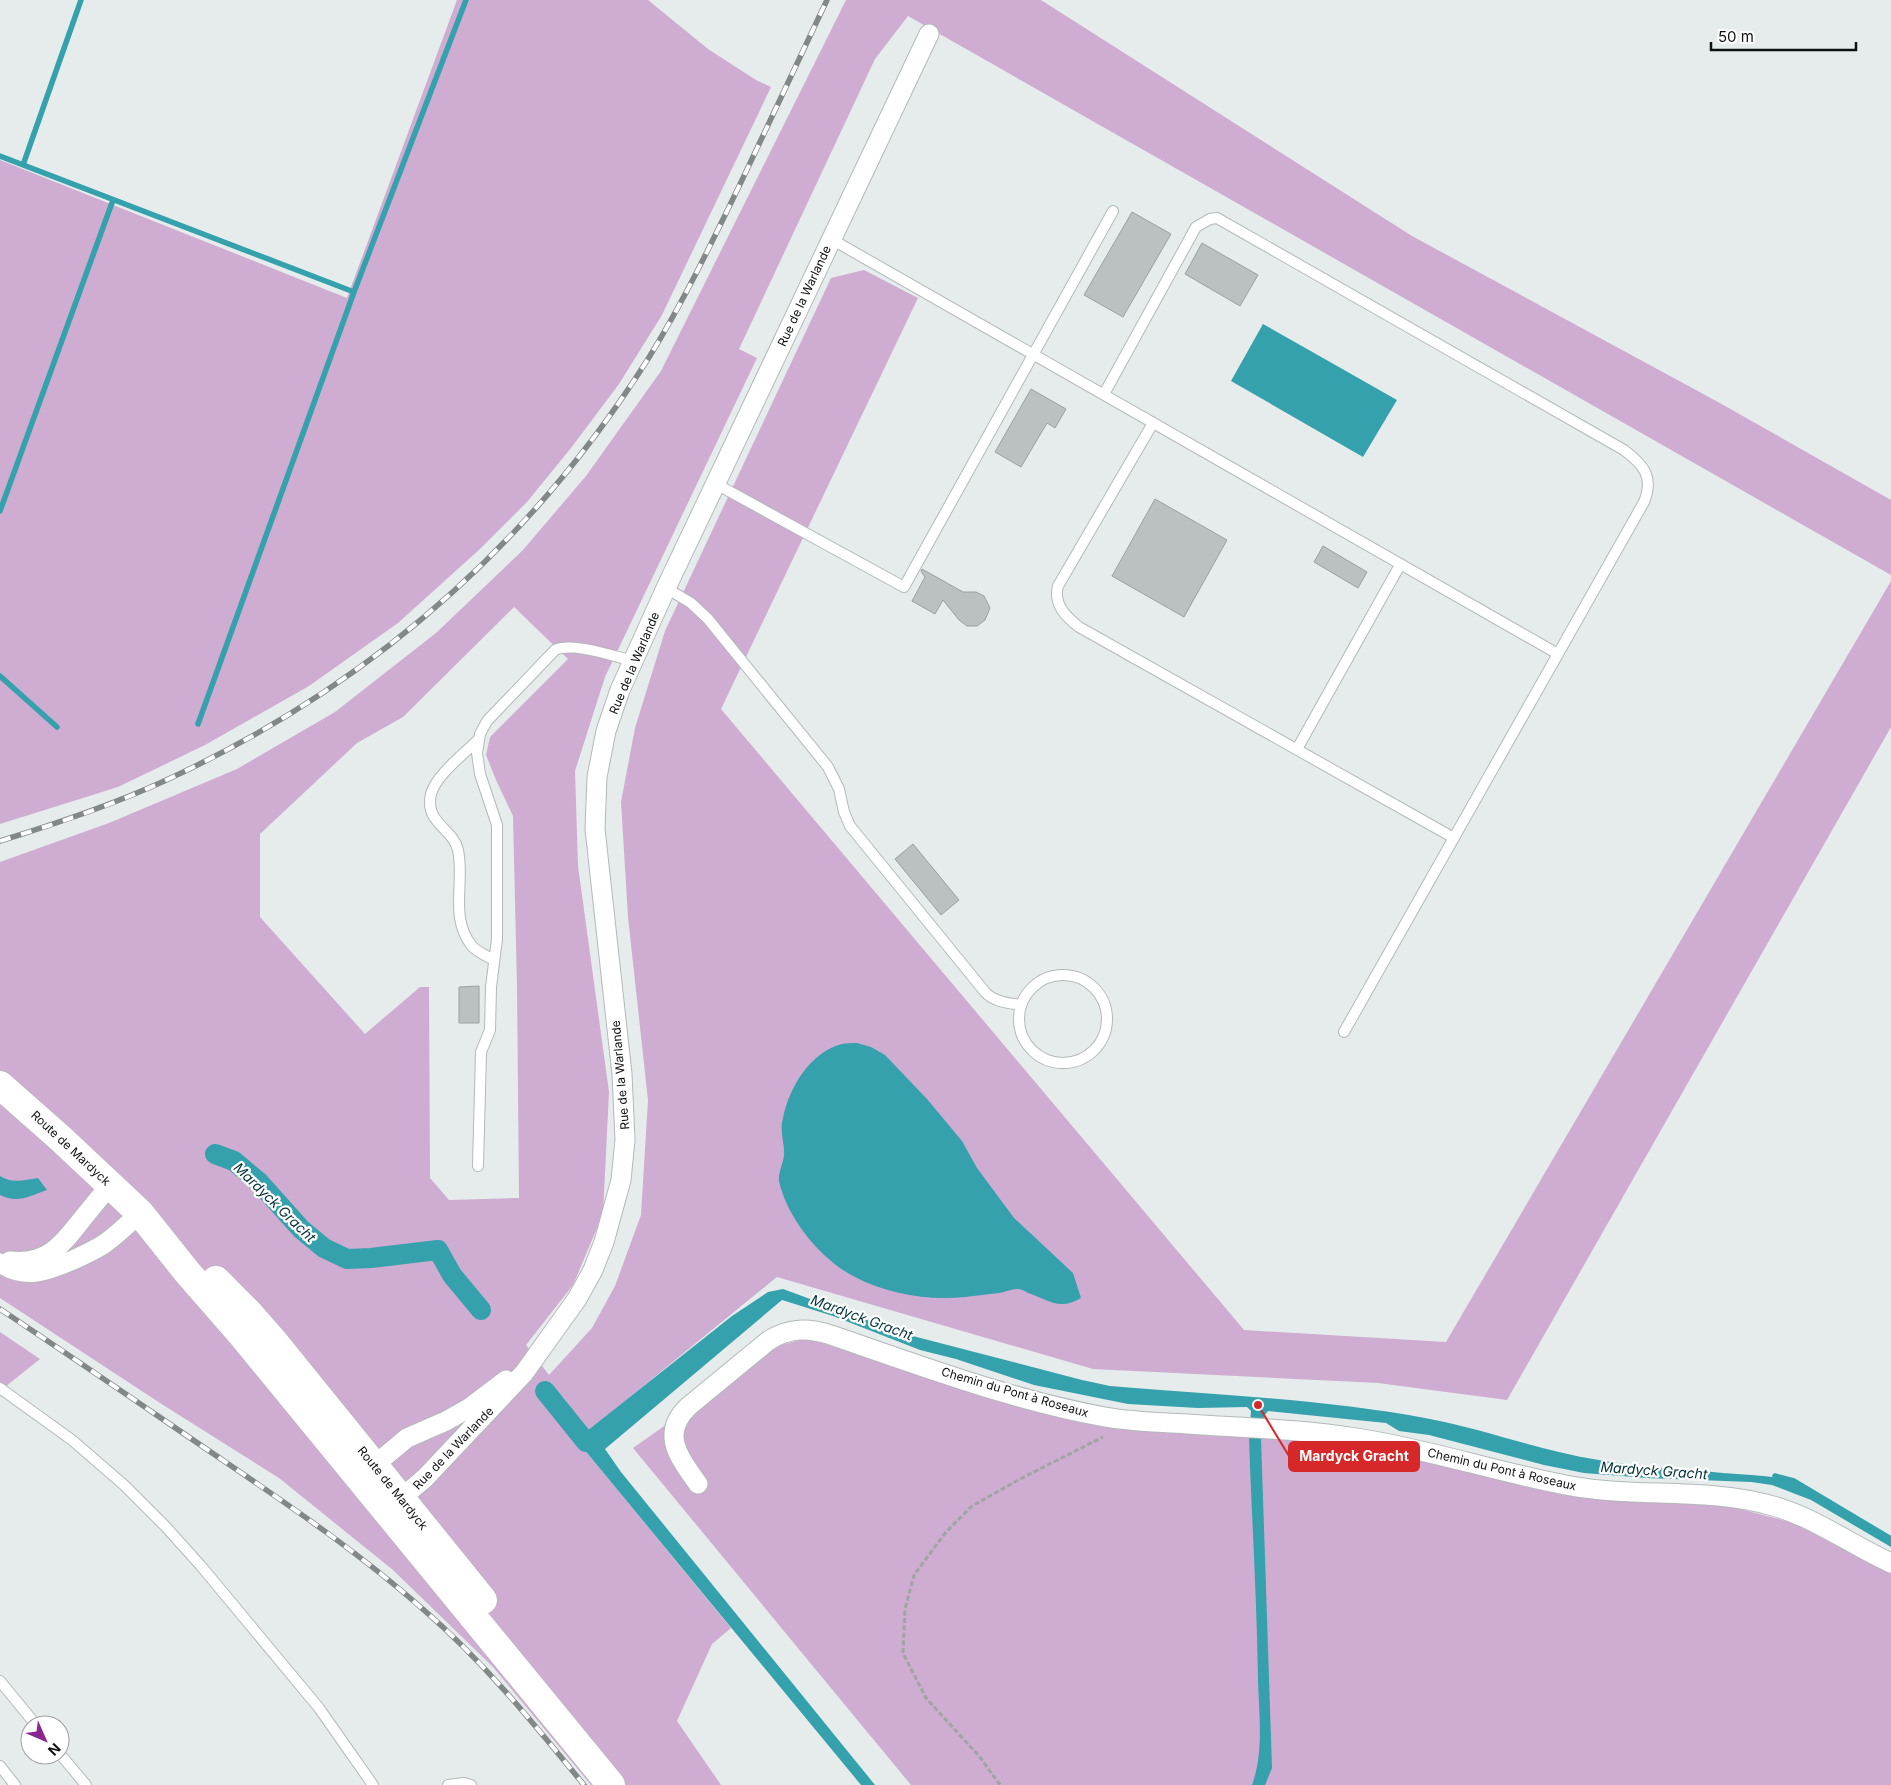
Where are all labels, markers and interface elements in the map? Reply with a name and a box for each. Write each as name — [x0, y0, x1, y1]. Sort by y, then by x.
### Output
scale bar — [1711, 20, 1856, 52]
text: 50 m — [1718, 27, 1754, 46]
street label: Rue de la Warlande — [774, 243, 834, 349]
street label: Rue de la Warlande — [606, 610, 662, 716]
street label: Rue de la Warlande — [608, 1020, 632, 1130]
street label: Route de Mardyck — [28, 1107, 114, 1189]
water label: Mardyck Gracht — [231, 1159, 320, 1246]
water label: Mardyck Gracht — [809, 1291, 916, 1343]
street label: Chemin du Pont à Roseaux — [940, 1364, 1091, 1420]
street label: Rue de la Warlande — [410, 1403, 496, 1493]
callout: Mardyck Gracht — [1289, 1442, 1419, 1471]
street label: Route de Mardyck — [355, 1443, 431, 1533]
street label: Chemin du Pont à Roseaux — [1426, 1445, 1578, 1494]
text: Mardyck Gracht — [1299, 1447, 1409, 1464]
water label: Mardyck Gracht — [1600, 1458, 1708, 1482]
north arrow — [20, 1715, 70, 1765]
text: N — [45, 1740, 64, 1759]

